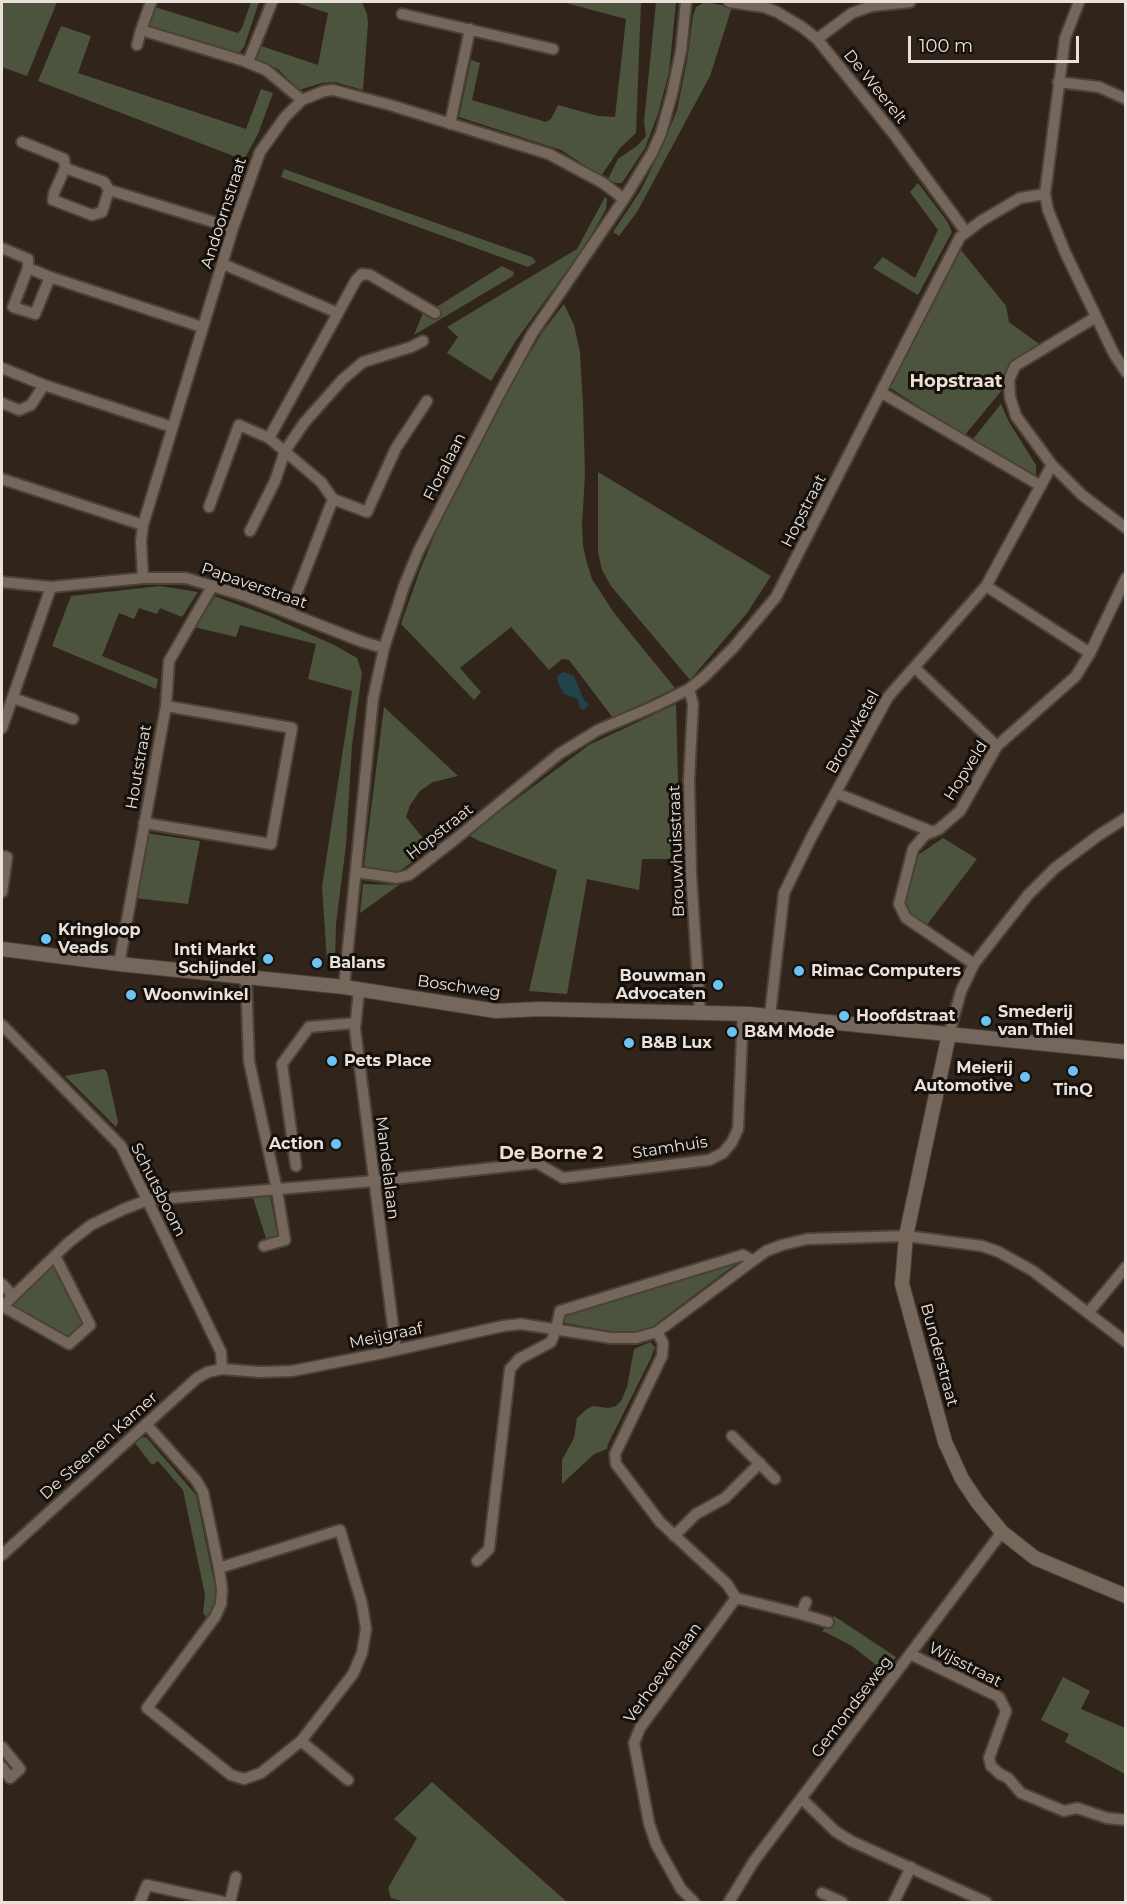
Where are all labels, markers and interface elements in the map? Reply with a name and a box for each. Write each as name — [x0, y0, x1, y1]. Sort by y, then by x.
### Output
scale bar — [911, 24, 1082, 62]
text: 100 m — [919, 35, 973, 57]
street label: De Weerelt — [839, 46, 911, 128]
street label: Andoornstraat — [197, 155, 251, 271]
district label: Hopstraat — [909, 371, 1003, 393]
street label: Floralaan — [420, 430, 470, 504]
street label: Hopstraat — [777, 471, 831, 551]
street label: Papaverstraat — [199, 559, 309, 613]
street label: Brouwketel — [822, 687, 884, 777]
street label: Houtstraat — [122, 723, 156, 811]
street label: Hopveld — [940, 738, 992, 804]
street label: Brouwhuisstraat — [665, 785, 689, 917]
street label: Hopstraat — [403, 800, 477, 864]
place label: Kringloop Veads — [58, 920, 140, 958]
marker: Kringloop Veads — [39, 932, 53, 946]
place label: Inti Markt Schijndel — [174, 940, 256, 978]
marker: Inti Markt Schijndel — [261, 952, 275, 966]
place label: Balans — [329, 953, 385, 973]
marker: Balans — [310, 956, 324, 970]
place label: Rimac Computers — [811, 961, 961, 981]
marker: Rimac Computers — [792, 964, 806, 978]
place label: Bouwman Advocaten — [616, 966, 706, 1004]
street label: Boschweg — [416, 972, 502, 1002]
marker: Bouwman Advocaten — [711, 978, 725, 992]
place label: Woonwinkel — [143, 985, 248, 1005]
marker: Woonwinkel — [124, 988, 138, 1002]
place label: Smederij van Thiel — [998, 1002, 1073, 1040]
place label: Hoofdstraat — [856, 1006, 955, 1026]
marker: Hoofdstraat — [837, 1009, 851, 1023]
marker: Smederij van Thiel — [979, 1014, 993, 1028]
place label: B&M Mode — [744, 1022, 835, 1042]
marker: B&M Mode — [725, 1025, 739, 1039]
place label: B&B Lux — [641, 1033, 712, 1053]
marker: B&B Lux — [622, 1036, 636, 1050]
place label: Pets Place — [344, 1051, 432, 1071]
marker: Pets Place — [325, 1054, 339, 1068]
place label: Meierij Automotive — [914, 1058, 1013, 1096]
marker: TinQ — [1066, 1064, 1080, 1078]
marker: Meierij Automotive — [1018, 1070, 1032, 1084]
place label: TinQ — [1053, 1080, 1093, 1100]
street label: Mandelalaan — [371, 1115, 403, 1221]
street label: Stamhuis — [631, 1133, 709, 1163]
place label: Action — [269, 1134, 324, 1154]
marker: Action — [329, 1137, 343, 1151]
street label: Schutsboom — [126, 1140, 190, 1240]
district label: De Borne 2 — [499, 1143, 603, 1165]
street label: Bunderstraat — [916, 1301, 962, 1409]
street label: Meijgraaf — [347, 1319, 425, 1353]
street label: De Steenen Kamer — [36, 1388, 162, 1504]
street label: Verhoevenlaan — [620, 1619, 706, 1727]
street label: Wijsstraat — [925, 1638, 1005, 1692]
street label: Gemondseweg — [807, 1652, 897, 1762]

